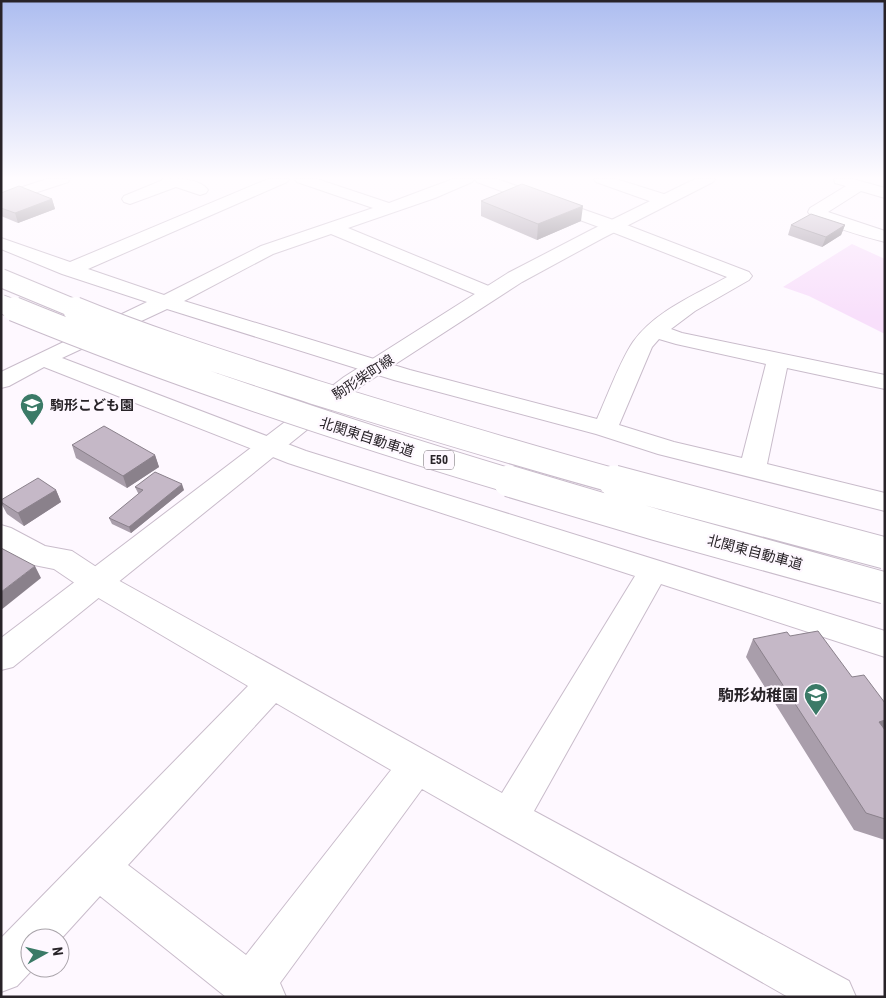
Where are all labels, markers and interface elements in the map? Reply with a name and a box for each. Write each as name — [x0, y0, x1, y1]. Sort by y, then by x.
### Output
street label: 駒形柴町線 — [329, 351, 397, 403]
school or university icon: 駒形こども園 — [19, 392, 45, 426]
place label: 駒形こども園 — [50, 397, 134, 413]
street label: 北関東自動車道 — [318, 414, 416, 460]
road number: E50 — [424, 450, 454, 470]
street label: 北関東自動車道 — [706, 532, 804, 572]
school or university icon: 駒形幼稚園 — [803, 682, 829, 716]
place label: 駒形幼稚園 — [718, 686, 798, 705]
north arrow — [20, 928, 70, 978]
text: N — [49, 946, 66, 957]

